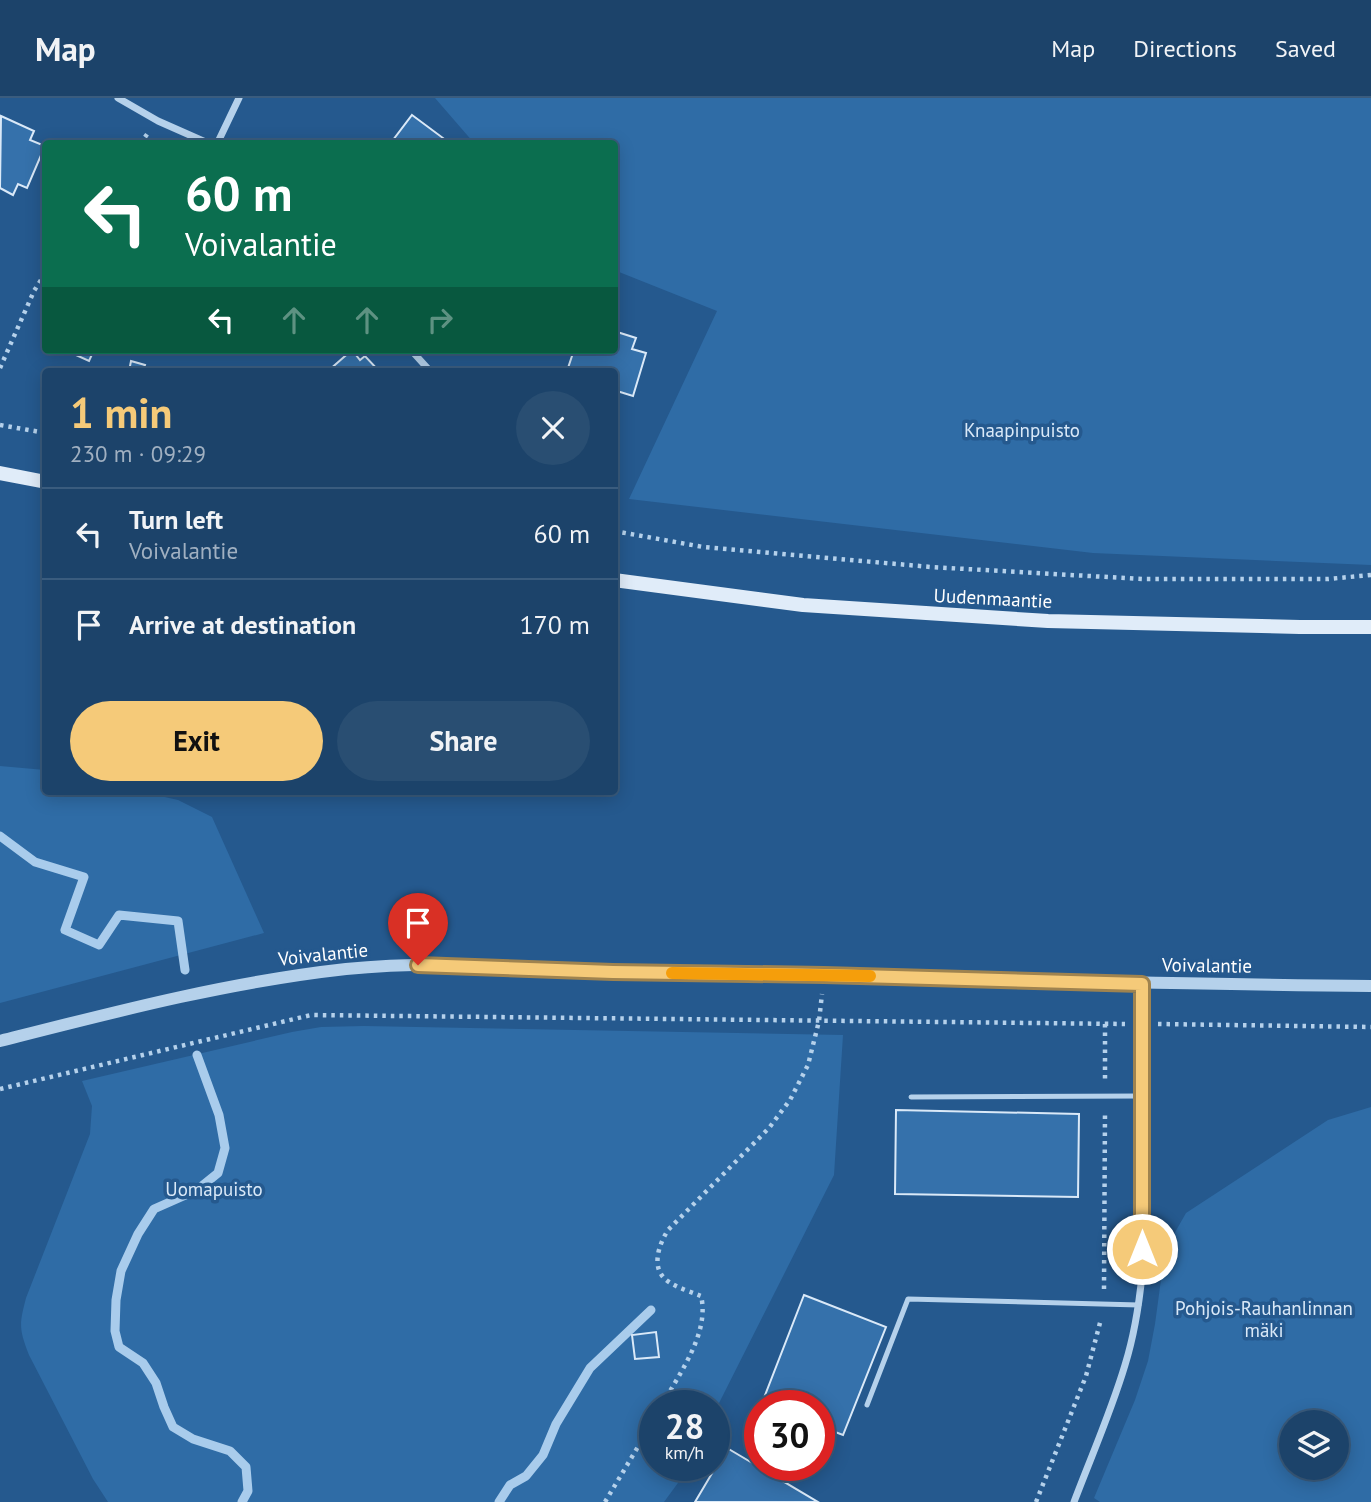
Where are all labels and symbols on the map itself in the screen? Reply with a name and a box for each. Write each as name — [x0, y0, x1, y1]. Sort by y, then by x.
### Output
park label: Knaapinpuisto — [964, 418, 1080, 442]
street label: Uudenmaantie — [933, 583, 1053, 613]
pin — [388, 893, 448, 965]
street label: Voivalantie — [276, 937, 369, 971]
street label: Voivalantie — [1161, 952, 1252, 978]
park label: Uomapuisto — [165, 1177, 263, 1201]
position arrow — [1105, 1212, 1179, 1286]
park label: Pohjois-Rauhanlinnan mäki — [1175, 1296, 1353, 1342]
speed limit sign: 30 — [744, 1390, 835, 1481]

